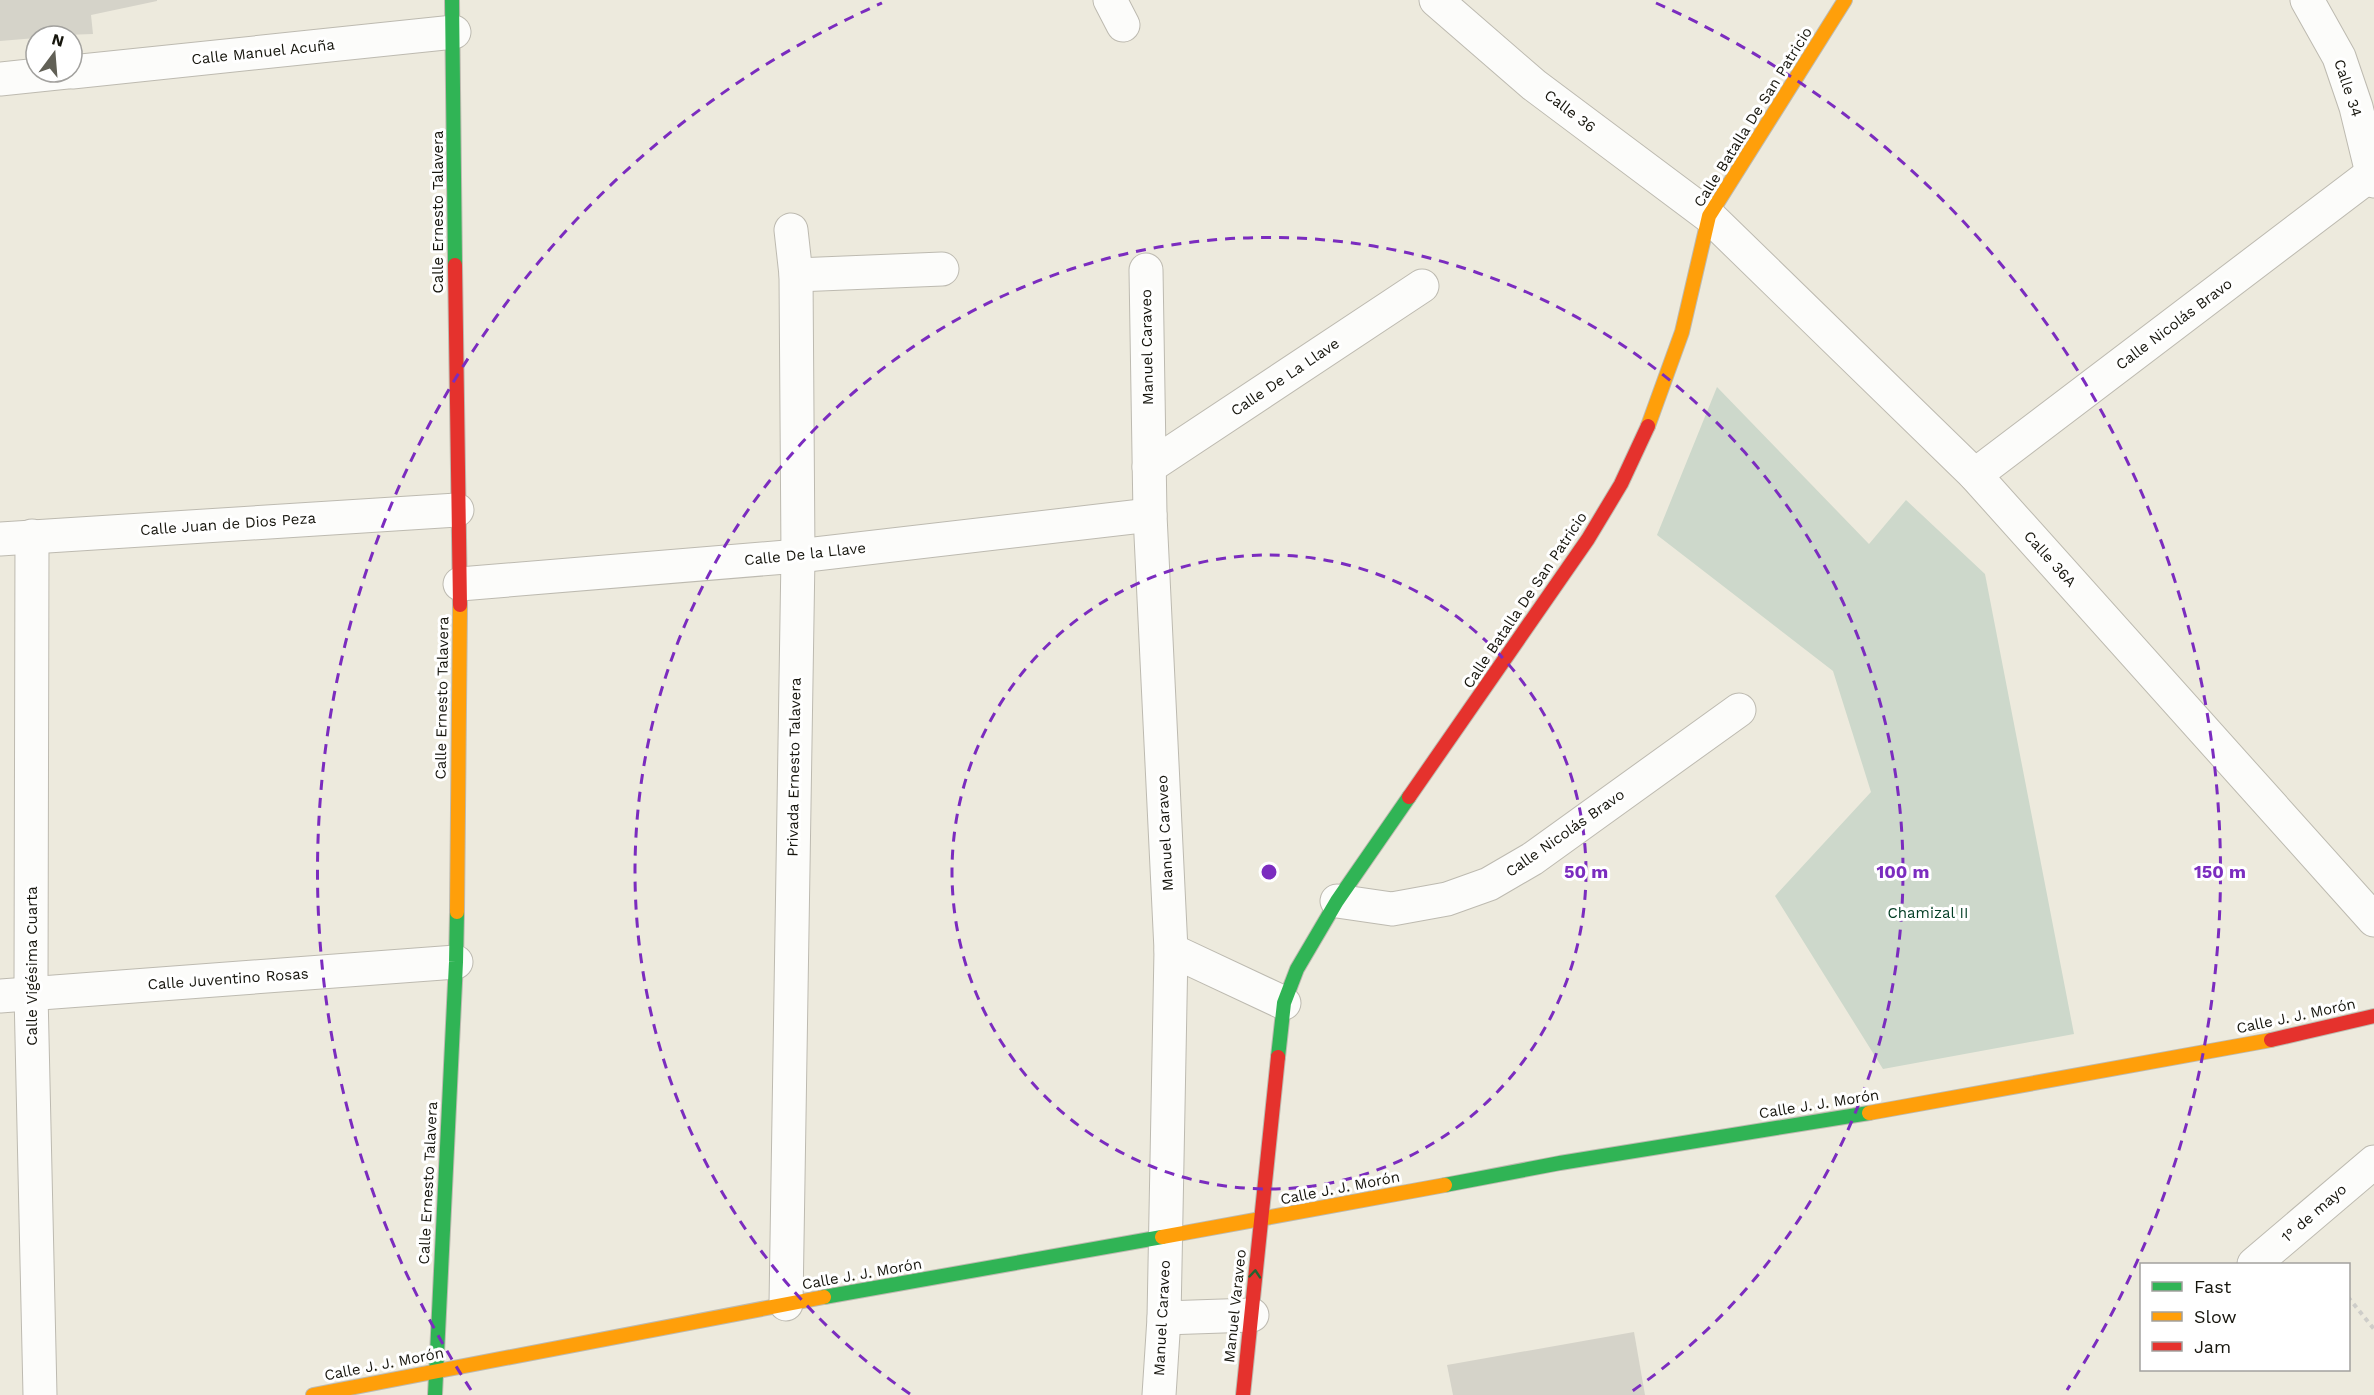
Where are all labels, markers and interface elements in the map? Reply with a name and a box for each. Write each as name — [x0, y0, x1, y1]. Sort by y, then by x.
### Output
north arrow — [24, 24, 84, 84]
street label: Calle Batalla De San Patricio — [1690, 24, 1816, 210]
text: N — [50, 29, 66, 51]
street label: Calle Manuel Acuña — [190, 35, 336, 68]
street label: Calle 34 — [2330, 57, 2366, 119]
street label: Calle 36 — [1541, 86, 1599, 136]
street label: Calle Ernesto Talavera — [429, 130, 447, 293]
street label: Calle Nicolás Bravo — [2112, 274, 2236, 374]
street label: Manuel Caraveo — [1137, 289, 1157, 405]
street label: Calle De La Llave — [1227, 334, 1343, 420]
street label: Calle Batalla De San Patricio — [1459, 508, 1591, 692]
street label: Calle Juan de Dios Peza — [140, 509, 317, 539]
street label: Calle 36A — [2020, 527, 2080, 591]
street label: Calle De la Llave — [743, 539, 867, 569]
street label: Calle Ernesto Talavera — [432, 616, 452, 780]
street label: Privada Ernesto Talavera — [783, 677, 805, 857]
street label: Manuel Caraveo — [1153, 775, 1177, 891]
street label: Calle Nicolás Bravo — [1502, 785, 1628, 881]
text: 50 m — [1564, 861, 1608, 882]
text: 100 m — [1876, 861, 1930, 882]
text: 150 m — [2194, 861, 2246, 882]
centre of rings — [1259, 862, 1279, 882]
street label: Calle Vigésima Cuarta — [23, 886, 41, 1046]
park label: Chamizal II — [1888, 904, 1968, 922]
street label: Calle Juventino Rosas — [147, 964, 309, 994]
street label: Calle J. J. Morón — [2235, 995, 2357, 1037]
street label: Calle J. J. Morón — [1758, 1086, 1880, 1122]
street label: Calle Ernesto Talavera — [415, 1101, 441, 1265]
street label: Calle J. J. Morón — [1279, 1168, 1401, 1208]
street label: 1° de mayo — [2278, 1180, 2350, 1246]
street label: Manuel Varaveo — [1220, 1248, 1250, 1364]
street label: Calle J. J. Morón — [801, 1255, 923, 1293]
street label: Manuel Caraveo — [1150, 1260, 1174, 1376]
legend — [2140, 1263, 2350, 1371]
one-way arrow — [1248, 1270, 1261, 1279]
text: Fast — [2194, 1276, 2232, 1297]
text: Slow — [2194, 1306, 2237, 1327]
text: Jam — [2194, 1336, 2231, 1357]
street label: Calle J. J. Morón — [323, 1344, 445, 1384]

